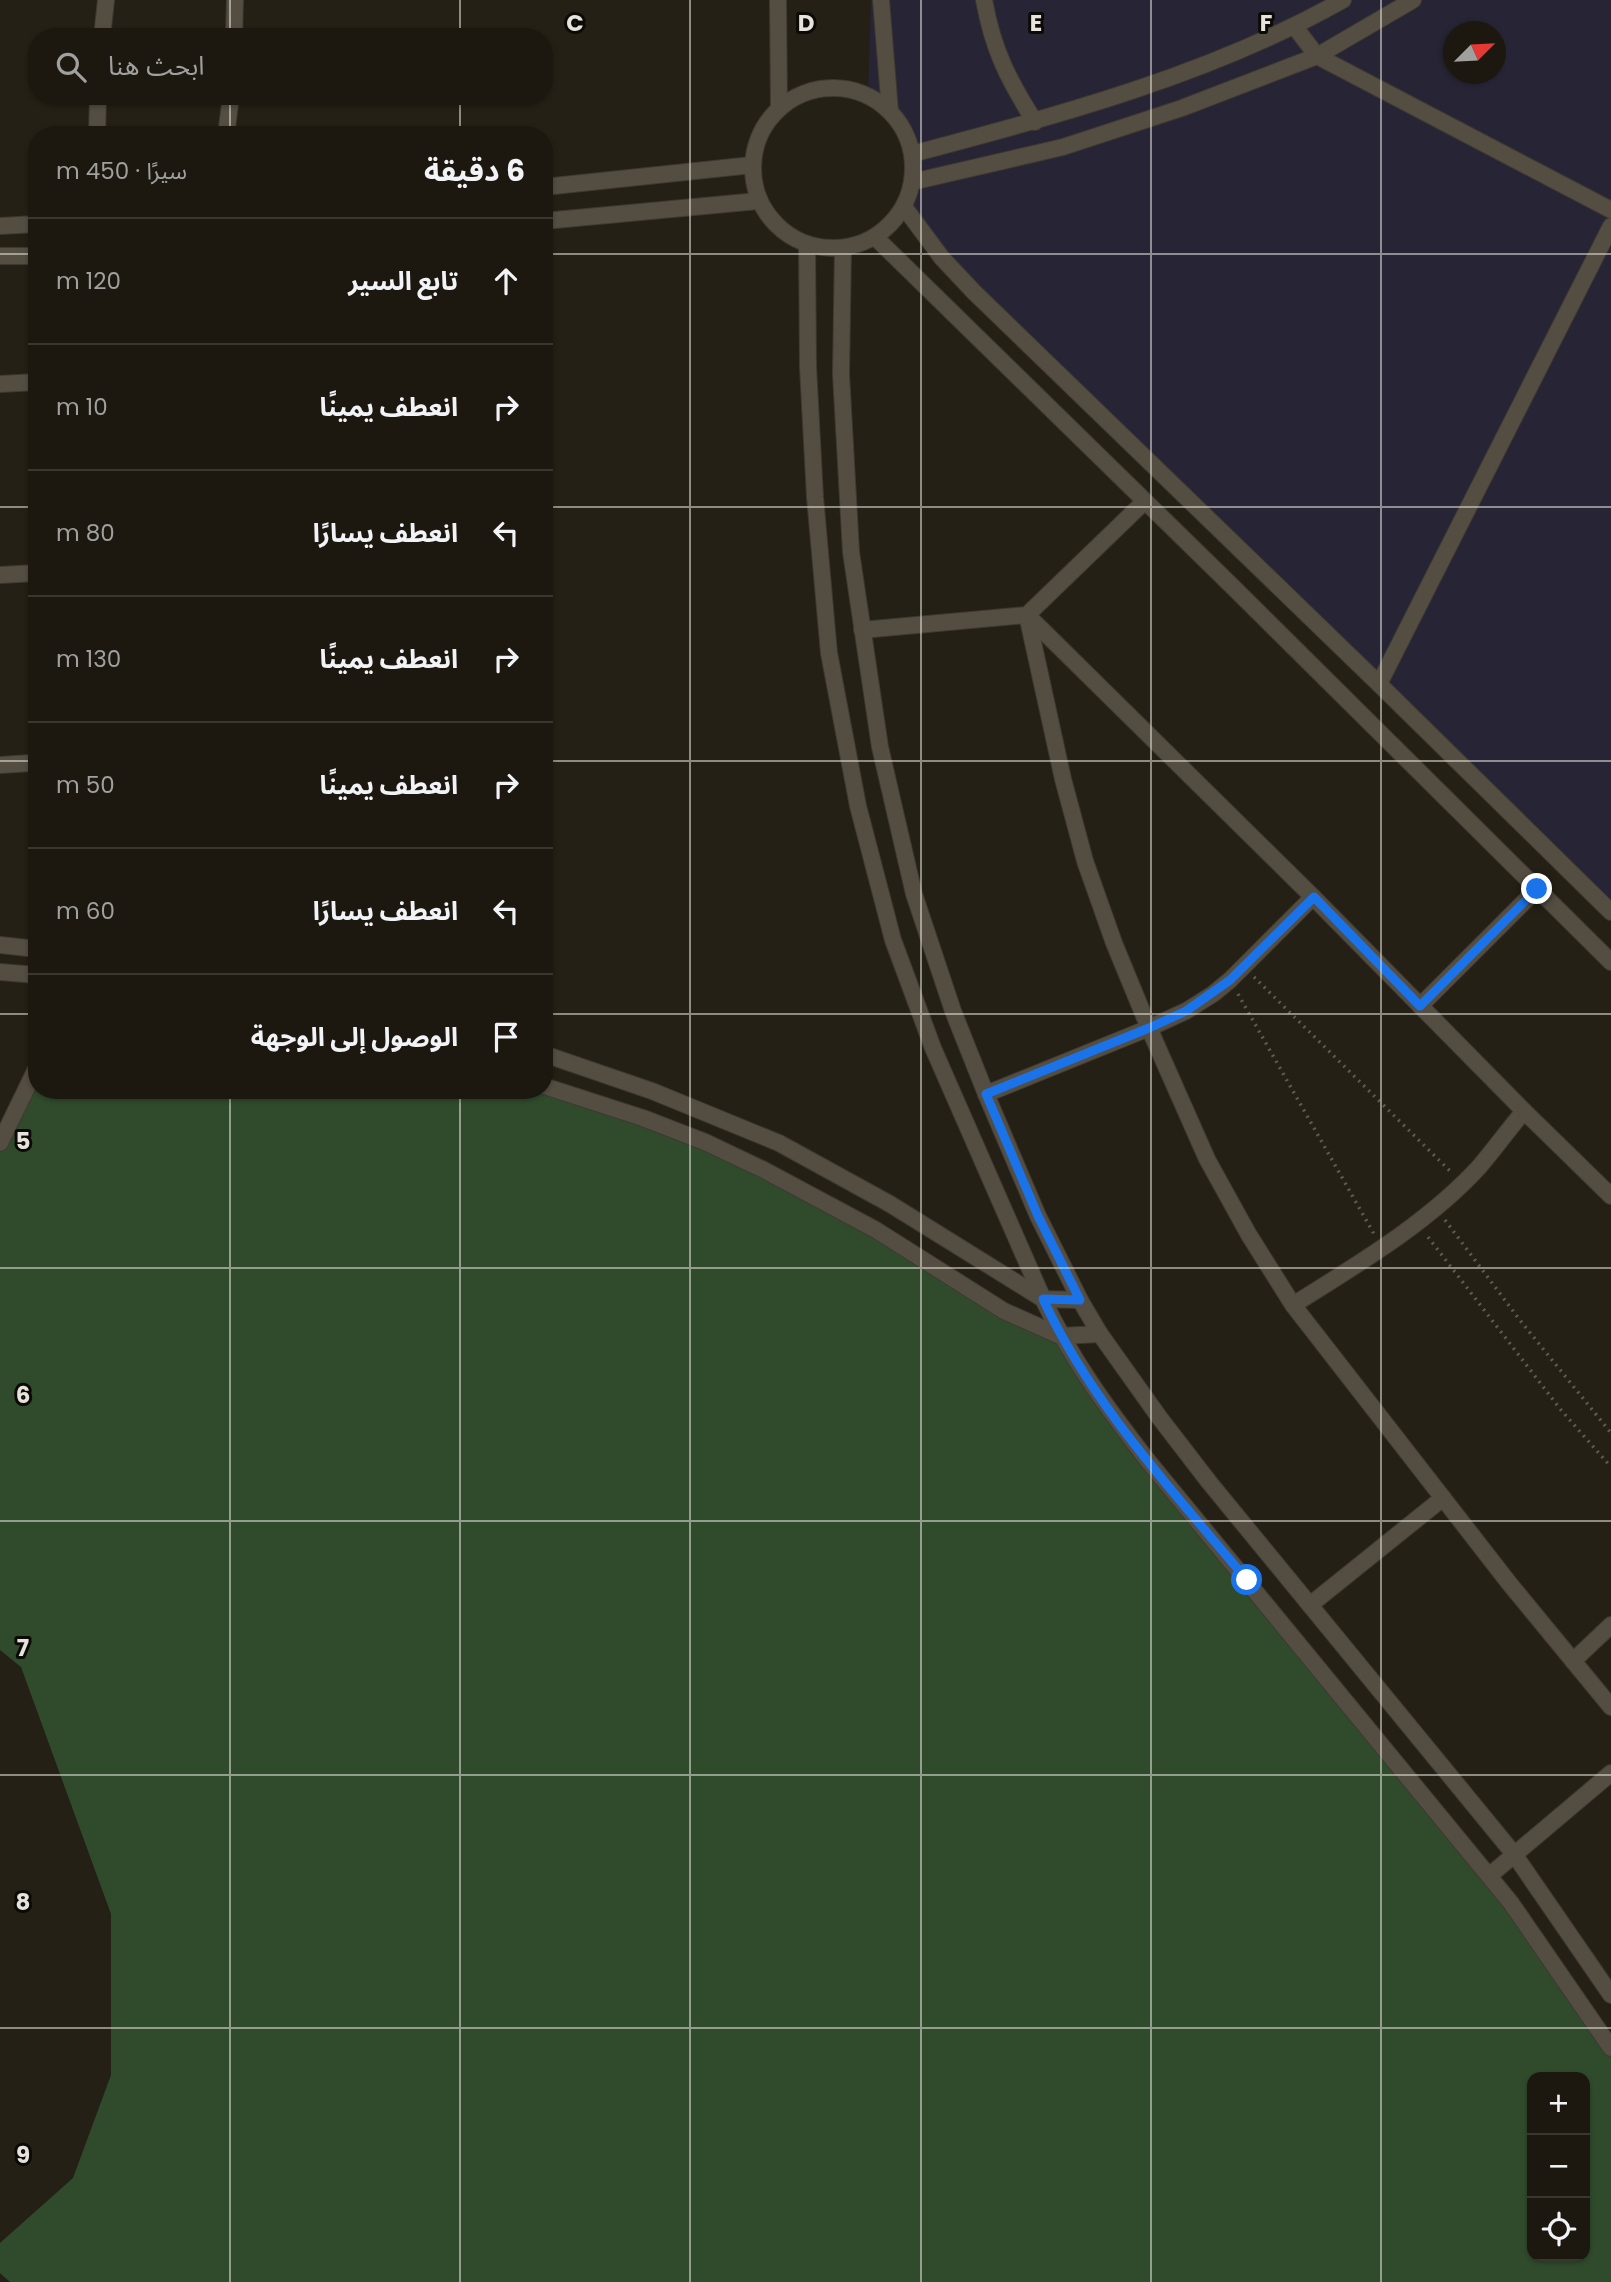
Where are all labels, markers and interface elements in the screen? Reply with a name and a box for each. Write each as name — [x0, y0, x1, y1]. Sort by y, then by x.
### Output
text: C — [566, 7, 584, 39]
text: D — [798, 7, 814, 39]
text: E — [1030, 7, 1042, 39]
text: F — [1260, 7, 1272, 39]
north arrow — [1443, 21, 1506, 84]
search box — [28, 28, 553, 105]
icon: search — [52, 48, 90, 86]
text: ابحث هنا — [108, 48, 205, 84]
text: 6 دقيقة — [424, 149, 525, 192]
text: سيرًا · 450 m — [56, 155, 187, 187]
icon: ahead — [487, 262, 525, 300]
text: تابع السير — [348, 263, 458, 299]
text: 120 m — [56, 265, 121, 297]
icon: right — [487, 388, 525, 426]
text: انعطف يمينًا — [320, 389, 458, 425]
text: 10 m — [56, 391, 108, 423]
icon: left — [487, 514, 525, 552]
text: انعطف يسارًا — [313, 515, 458, 551]
text: 80 m — [56, 517, 115, 549]
icon: right — [487, 640, 525, 678]
text: انعطف يمينًا — [320, 641, 458, 677]
text: 130 m — [56, 643, 121, 675]
icon: right — [487, 766, 525, 804]
text: انعطف يمينًا — [320, 767, 458, 803]
text: 50 m — [56, 769, 115, 801]
route end — [1521, 873, 1552, 904]
icon: left — [487, 892, 525, 930]
text: انعطف يسارًا — [313, 893, 458, 929]
text: 60 m — [56, 895, 115, 927]
icon: arrive — [487, 1018, 525, 1056]
text: الوصول إلى الوجهة — [251, 1019, 458, 1055]
text: 5 — [16, 1125, 30, 1157]
text: 6 — [16, 1379, 30, 1411]
route start — [1231, 1564, 1262, 1595]
text: 7 — [17, 1632, 29, 1664]
text: 8 — [16, 1886, 30, 1918]
map controls — [1527, 2072, 1590, 2261]
button: + — [1527, 2072, 1590, 2135]
button: − — [1527, 2135, 1590, 2198]
text: 9 — [16, 2139, 30, 2171]
button: locate — [1527, 2198, 1590, 2261]

